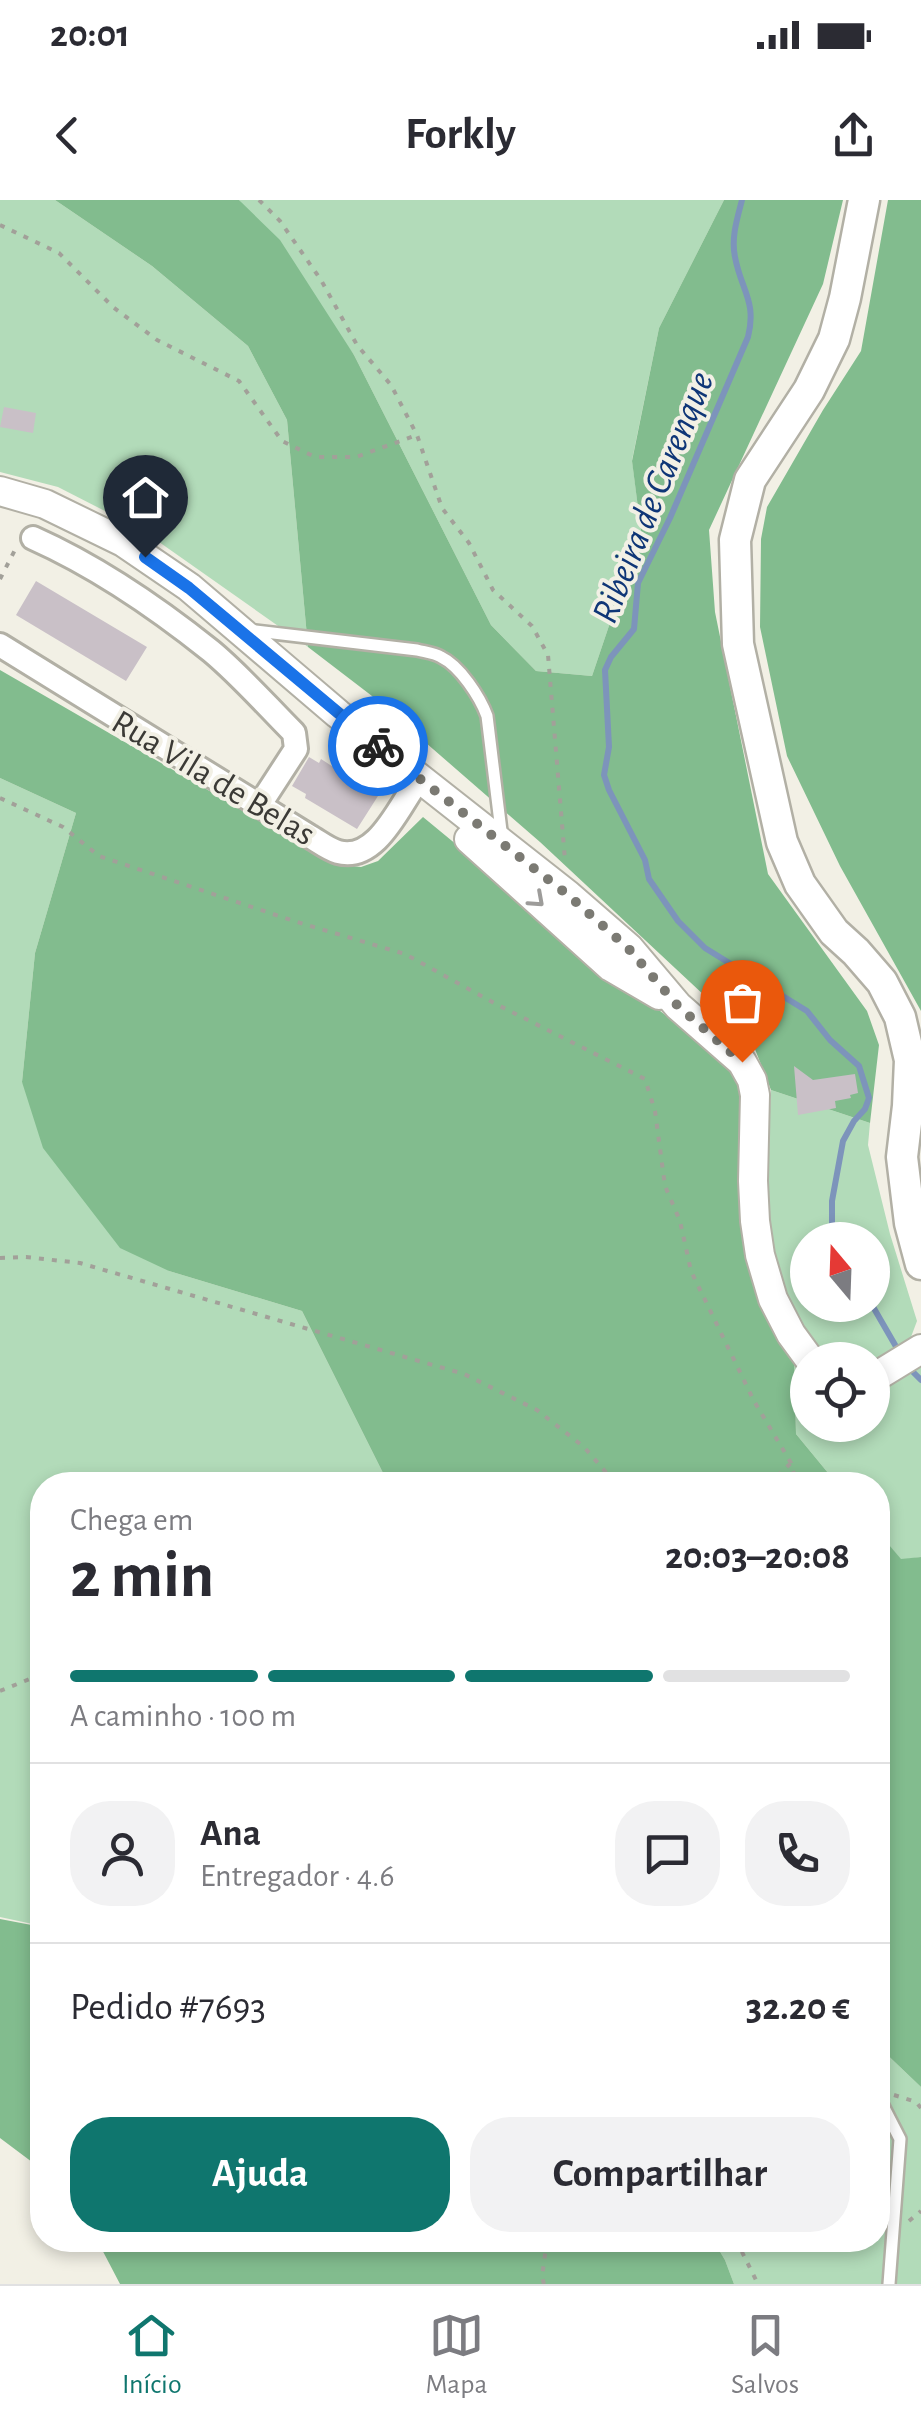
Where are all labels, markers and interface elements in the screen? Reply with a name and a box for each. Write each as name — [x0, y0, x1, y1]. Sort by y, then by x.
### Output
text: 20:01 — [50, 16, 130, 54]
icon: back — [40, 108, 95, 163]
icon: share — [826, 108, 881, 163]
text: Forkly — [405, 112, 516, 157]
water label: Ribeira de Carenque — [586, 367, 722, 629]
pin — [103, 455, 188, 558]
icon: home — [118, 470, 173, 525]
courier — [328, 696, 428, 796]
street label: Rua Vila de Belas — [106, 704, 321, 852]
icon: bike — [351, 719, 406, 774]
one-way arrow — [525, 888, 544, 906]
pin — [700, 960, 785, 1063]
icon: bag — [715, 975, 770, 1030]
north arrow — [790, 1222, 890, 1322]
map controls — [790, 1222, 890, 1442]
button: locate — [790, 1342, 890, 1442]
text: Chega em — [70, 1504, 193, 1536]
text: 20:03–20:08 — [665, 1538, 850, 1576]
text: 2 min — [70, 1544, 214, 1609]
text: A caminho · 100 m — [70, 1700, 296, 1732]
button: person — [70, 1801, 175, 1906]
button: chat — [615, 1801, 720, 1906]
button: phone — [745, 1801, 850, 1906]
text: Ana — [200, 1815, 261, 1853]
text: Entregador · 4.6 — [200, 1860, 394, 1892]
text: Pedido #7693 — [70, 1989, 266, 2027]
text: 32.20 € — [746, 1989, 850, 2027]
button: Ajuda — [70, 2117, 450, 2232]
button: Compartilhar — [470, 2117, 850, 2232]
tab: Início — [122, 2308, 182, 2402]
tab: Mapa — [425, 2308, 487, 2402]
tab: Salvos — [731, 2308, 799, 2402]

